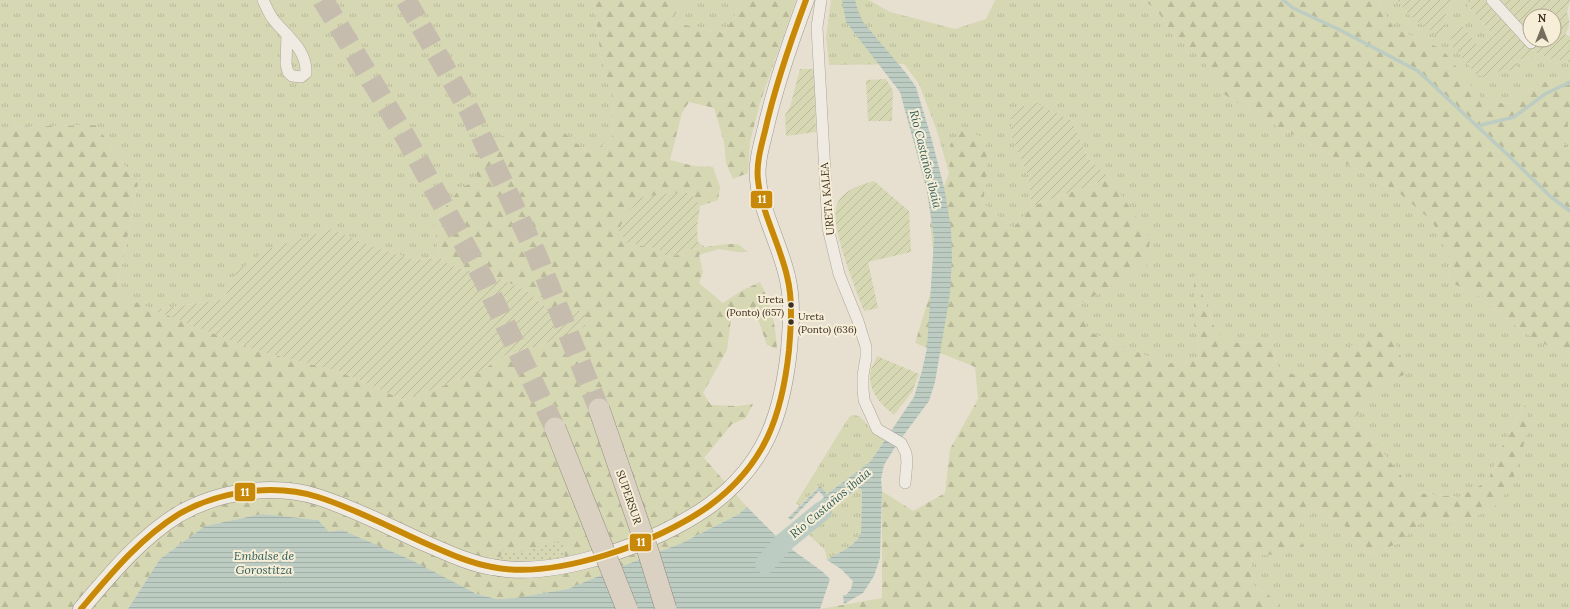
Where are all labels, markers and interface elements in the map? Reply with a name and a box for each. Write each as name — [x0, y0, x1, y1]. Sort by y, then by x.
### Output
north arrow — [1522, 8, 1562, 48]
text: N — [1538, 11, 1547, 25]
water label: Río Castaños ibaia — [907, 108, 946, 210]
street label: URETA KALEA — [817, 161, 837, 236]
line badge: 11 — [750, 190, 773, 209]
text: 11 — [758, 192, 767, 206]
place label: Ureta (Ponto) (657) — [727, 293, 784, 319]
marker: Ureta (Ponto) (657) — [786, 300, 796, 310]
place label: Ureta (Ponto) (636) — [798, 310, 857, 336]
marker: Ureta (Ponto) (636) — [786, 317, 796, 327]
water label: Río Castaños ibaia — [787, 465, 874, 541]
street label: SUPERSUR — [613, 468, 645, 526]
line badge: 11 — [234, 482, 256, 502]
text: 11 — [241, 485, 250, 499]
line badge: 11 — [629, 533, 652, 552]
text: 11 — [637, 535, 646, 549]
water label: Embalse de Gorostitza — [234, 548, 294, 577]

